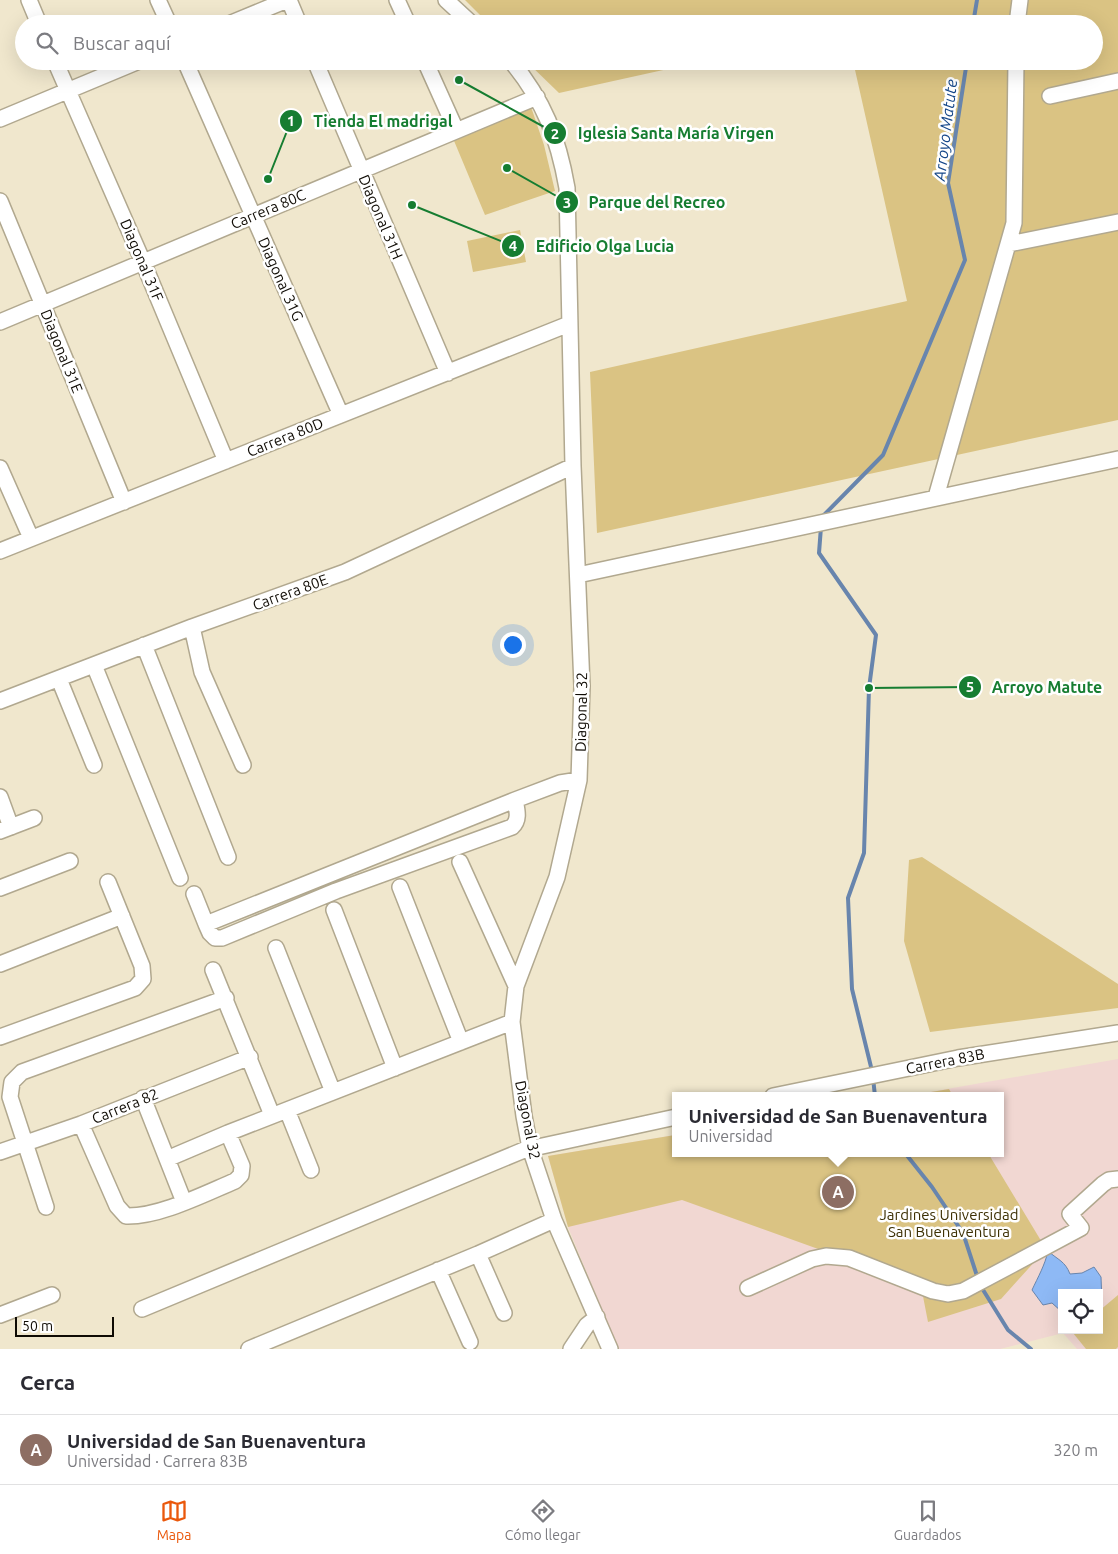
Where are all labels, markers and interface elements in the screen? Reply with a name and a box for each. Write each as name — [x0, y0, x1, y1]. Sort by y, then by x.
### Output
search box — [15, 15, 1103, 70]
icon: search — [33, 29, 61, 57]
text: Buscar aquí — [73, 32, 171, 54]
water label: Arroyo Matute — [930, 78, 960, 183]
callout: Tienda El madrigal — [279, 105, 463, 136]
text: 1 — [287, 112, 295, 129]
text: Tienda El madrigal — [313, 112, 453, 130]
callout: Iglesia Santa María Virgen — [543, 118, 784, 149]
text: Iglesia Santa María Virgen — [578, 124, 774, 142]
text: 2 — [551, 125, 559, 142]
street label: Diagonal 31H — [356, 172, 406, 262]
street label: Carrera 80C — [228, 186, 308, 232]
callout: Parque del Recreo — [554, 187, 736, 218]
text: Parque del Recreo — [589, 193, 725, 211]
text: 3 — [563, 194, 571, 211]
street label: Diagonal 31F — [117, 216, 167, 304]
callout: Edificio Olga Lucia — [500, 231, 684, 262]
street label: Diagonal 31G — [255, 234, 307, 324]
text: 4 — [509, 237, 517, 254]
text: Edificio Olga Lucia — [536, 237, 674, 255]
street label: Diagonal 31E — [38, 307, 86, 395]
street label: Carrera 80D — [244, 414, 326, 460]
street label: Carrera 80E — [250, 571, 330, 613]
your location — [500, 632, 526, 658]
street label: Diagonal 32 — [572, 672, 590, 752]
callout: Arroyo Matute — [957, 672, 1113, 703]
text: 5 — [966, 678, 974, 695]
text: Arroyo Matute — [992, 678, 1102, 696]
street label: Carrera 83B — [904, 1045, 986, 1077]
street label: Diagonal 32 — [512, 1079, 544, 1161]
street label: Carrera 82 — [89, 1085, 161, 1127]
popup — [672, 1092, 1004, 1157]
text: Universidad de San Buenaventura — [689, 1105, 987, 1127]
text: Universidad — [689, 1127, 773, 1145]
pin: A — [822, 1173, 854, 1211]
park label: Jardines Universidad San Buenaventura — [879, 1206, 1019, 1240]
map controls — [1058, 1289, 1103, 1334]
button: locate — [1058, 1289, 1103, 1334]
scale bar — [15, 1314, 114, 1337]
text: 50 m — [22, 1318, 53, 1334]
text: Cerca — [20, 1370, 75, 1394]
text: Universidad de San Buenaventura — [67, 1430, 366, 1452]
text: A — [30, 1441, 42, 1459]
text: 320 m — [1053, 1441, 1098, 1459]
text: Universidad · Carrera 83B — [67, 1452, 248, 1470]
tab: Mapa — [157, 1497, 191, 1543]
tab: Cómo llegar — [505, 1497, 580, 1543]
tab: Guardados — [894, 1497, 961, 1543]

